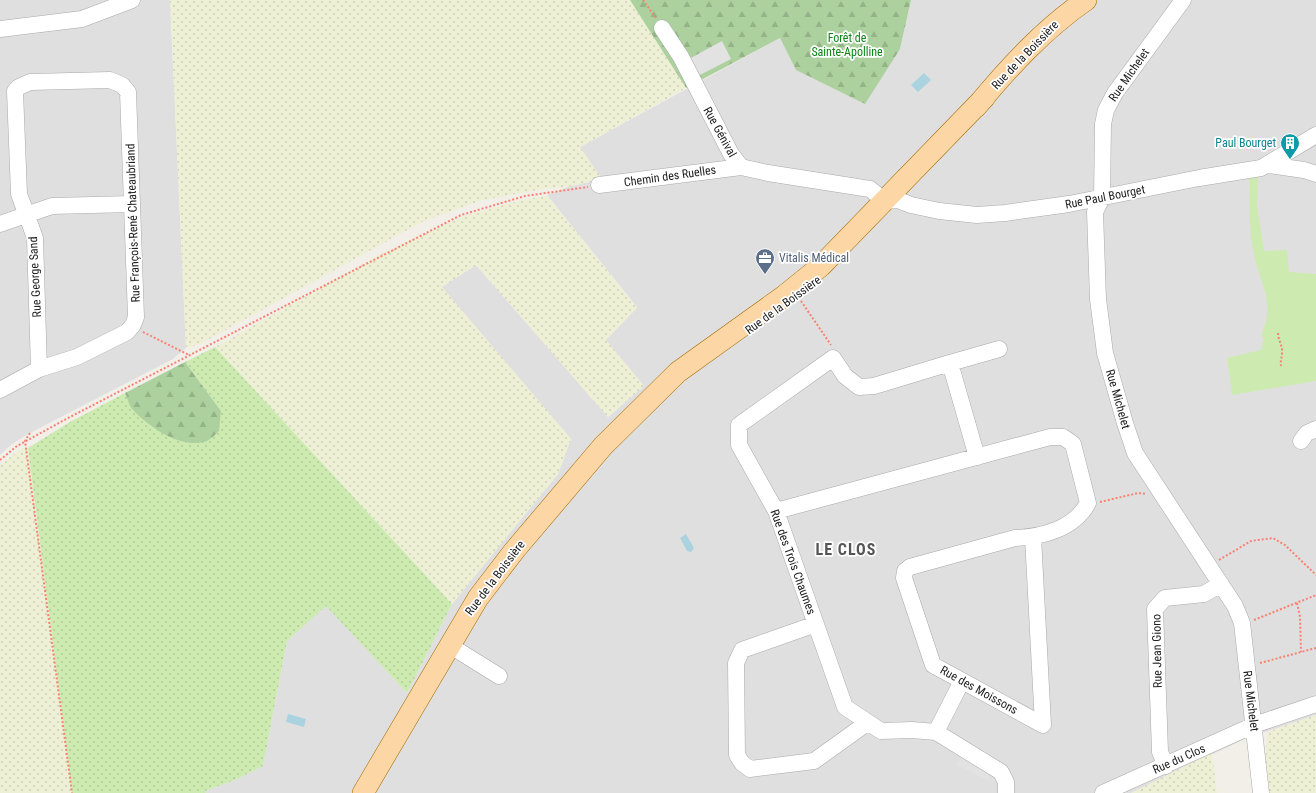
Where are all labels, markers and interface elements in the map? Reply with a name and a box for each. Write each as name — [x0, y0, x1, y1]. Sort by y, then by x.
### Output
street label: Rue de la Boissière — [989, 18, 1062, 92]
park label: Forêt de Sainte-Apolline — [811, 31, 883, 59]
street label: Rue Michelet — [1106, 46, 1153, 104]
street label: Rue Génival — [700, 104, 740, 160]
building icon: Paul Bourget — [1279, 132, 1301, 160]
place label: Paul Bourget — [1215, 136, 1276, 150]
street label: Rue François-René Chateaubriand — [123, 143, 143, 303]
street label: Chemin des Ruelles — [623, 163, 717, 189]
street label: Rue Paul Bourget — [1064, 182, 1147, 212]
street label: Rue George Sand — [26, 236, 44, 318]
office icon: Vitalis Médical — [754, 247, 776, 275]
place label: Vitalis Médical — [779, 251, 849, 265]
street label: Rue de la Boissière — [742, 273, 824, 337]
street label: Rue Michelet — [1103, 368, 1133, 431]
street label: Rue des Trois Chaumes — [767, 508, 819, 616]
street label: Rue de la Boissière — [462, 538, 528, 618]
district label: LE CLOS — [816, 540, 876, 559]
street label: Rue Jean Giono — [1149, 614, 1165, 688]
street label: Rue des Moissons — [938, 663, 1020, 717]
street label: Rue Michelet — [1240, 670, 1262, 733]
street label: Rue du Clos — [1151, 741, 1207, 777]

